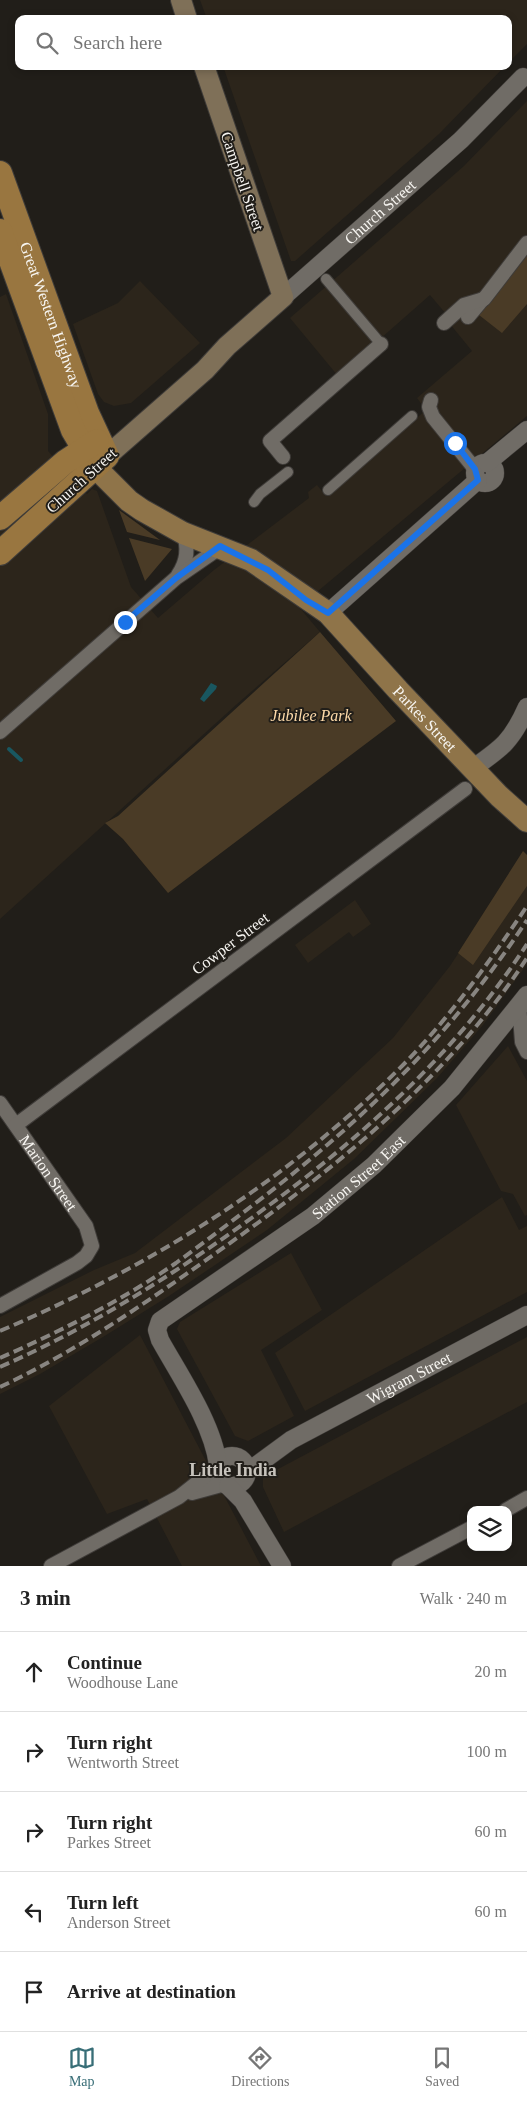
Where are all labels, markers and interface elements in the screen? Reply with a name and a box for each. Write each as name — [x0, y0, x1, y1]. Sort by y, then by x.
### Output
search box — [15, 15, 512, 70]
icon: search — [33, 29, 61, 57]
text: Search here — [73, 32, 162, 53]
street label: Campbell Street — [217, 129, 268, 234]
street label: Church Street — [341, 176, 419, 248]
street label: Great Western Highway — [17, 240, 85, 391]
route start — [444, 432, 467, 455]
street label: Church Street — [43, 444, 120, 516]
route end — [114, 611, 137, 634]
street label: Parkes Street — [390, 683, 460, 756]
park label: Jubilee Park — [270, 707, 353, 724]
street label: Cowper Street — [188, 909, 273, 979]
street label: Station Street East — [308, 1131, 409, 1222]
street label: Marion Street — [16, 1132, 81, 1215]
street label: Wigram Street — [364, 1349, 455, 1407]
district label: Little India — [189, 1460, 277, 1480]
map controls — [467, 1506, 512, 1551]
button: layers — [467, 1506, 512, 1551]
text: 3 min — [20, 1586, 71, 1610]
text: Walk · 240 m — [420, 1590, 507, 1607]
text: Continue — [67, 1652, 142, 1673]
icon: ahead — [20, 1658, 48, 1686]
text: 20 m — [475, 1663, 507, 1680]
text: Woodhouse Lane — [67, 1674, 178, 1691]
text: Turn right — [67, 1732, 152, 1753]
icon: right — [20, 1738, 48, 1766]
text: 100 m — [467, 1743, 507, 1760]
text: Wentworth Street — [67, 1754, 179, 1771]
text: Turn right — [67, 1812, 152, 1833]
icon: right — [20, 1818, 48, 1846]
text: 60 m — [475, 1823, 507, 1840]
text: Parkes Street — [67, 1834, 151, 1851]
text: Turn left — [67, 1892, 139, 1913]
icon: left — [20, 1898, 48, 1926]
text: 60 m — [475, 1903, 507, 1920]
text: Anderson Street — [67, 1914, 171, 1931]
icon: arrive — [20, 1978, 48, 2006]
text: Arrive at destination — [67, 1981, 236, 2002]
tab: Map — [68, 2044, 96, 2090]
tab: Directions — [231, 2044, 290, 2090]
tab: Saved — [425, 2044, 459, 2090]

